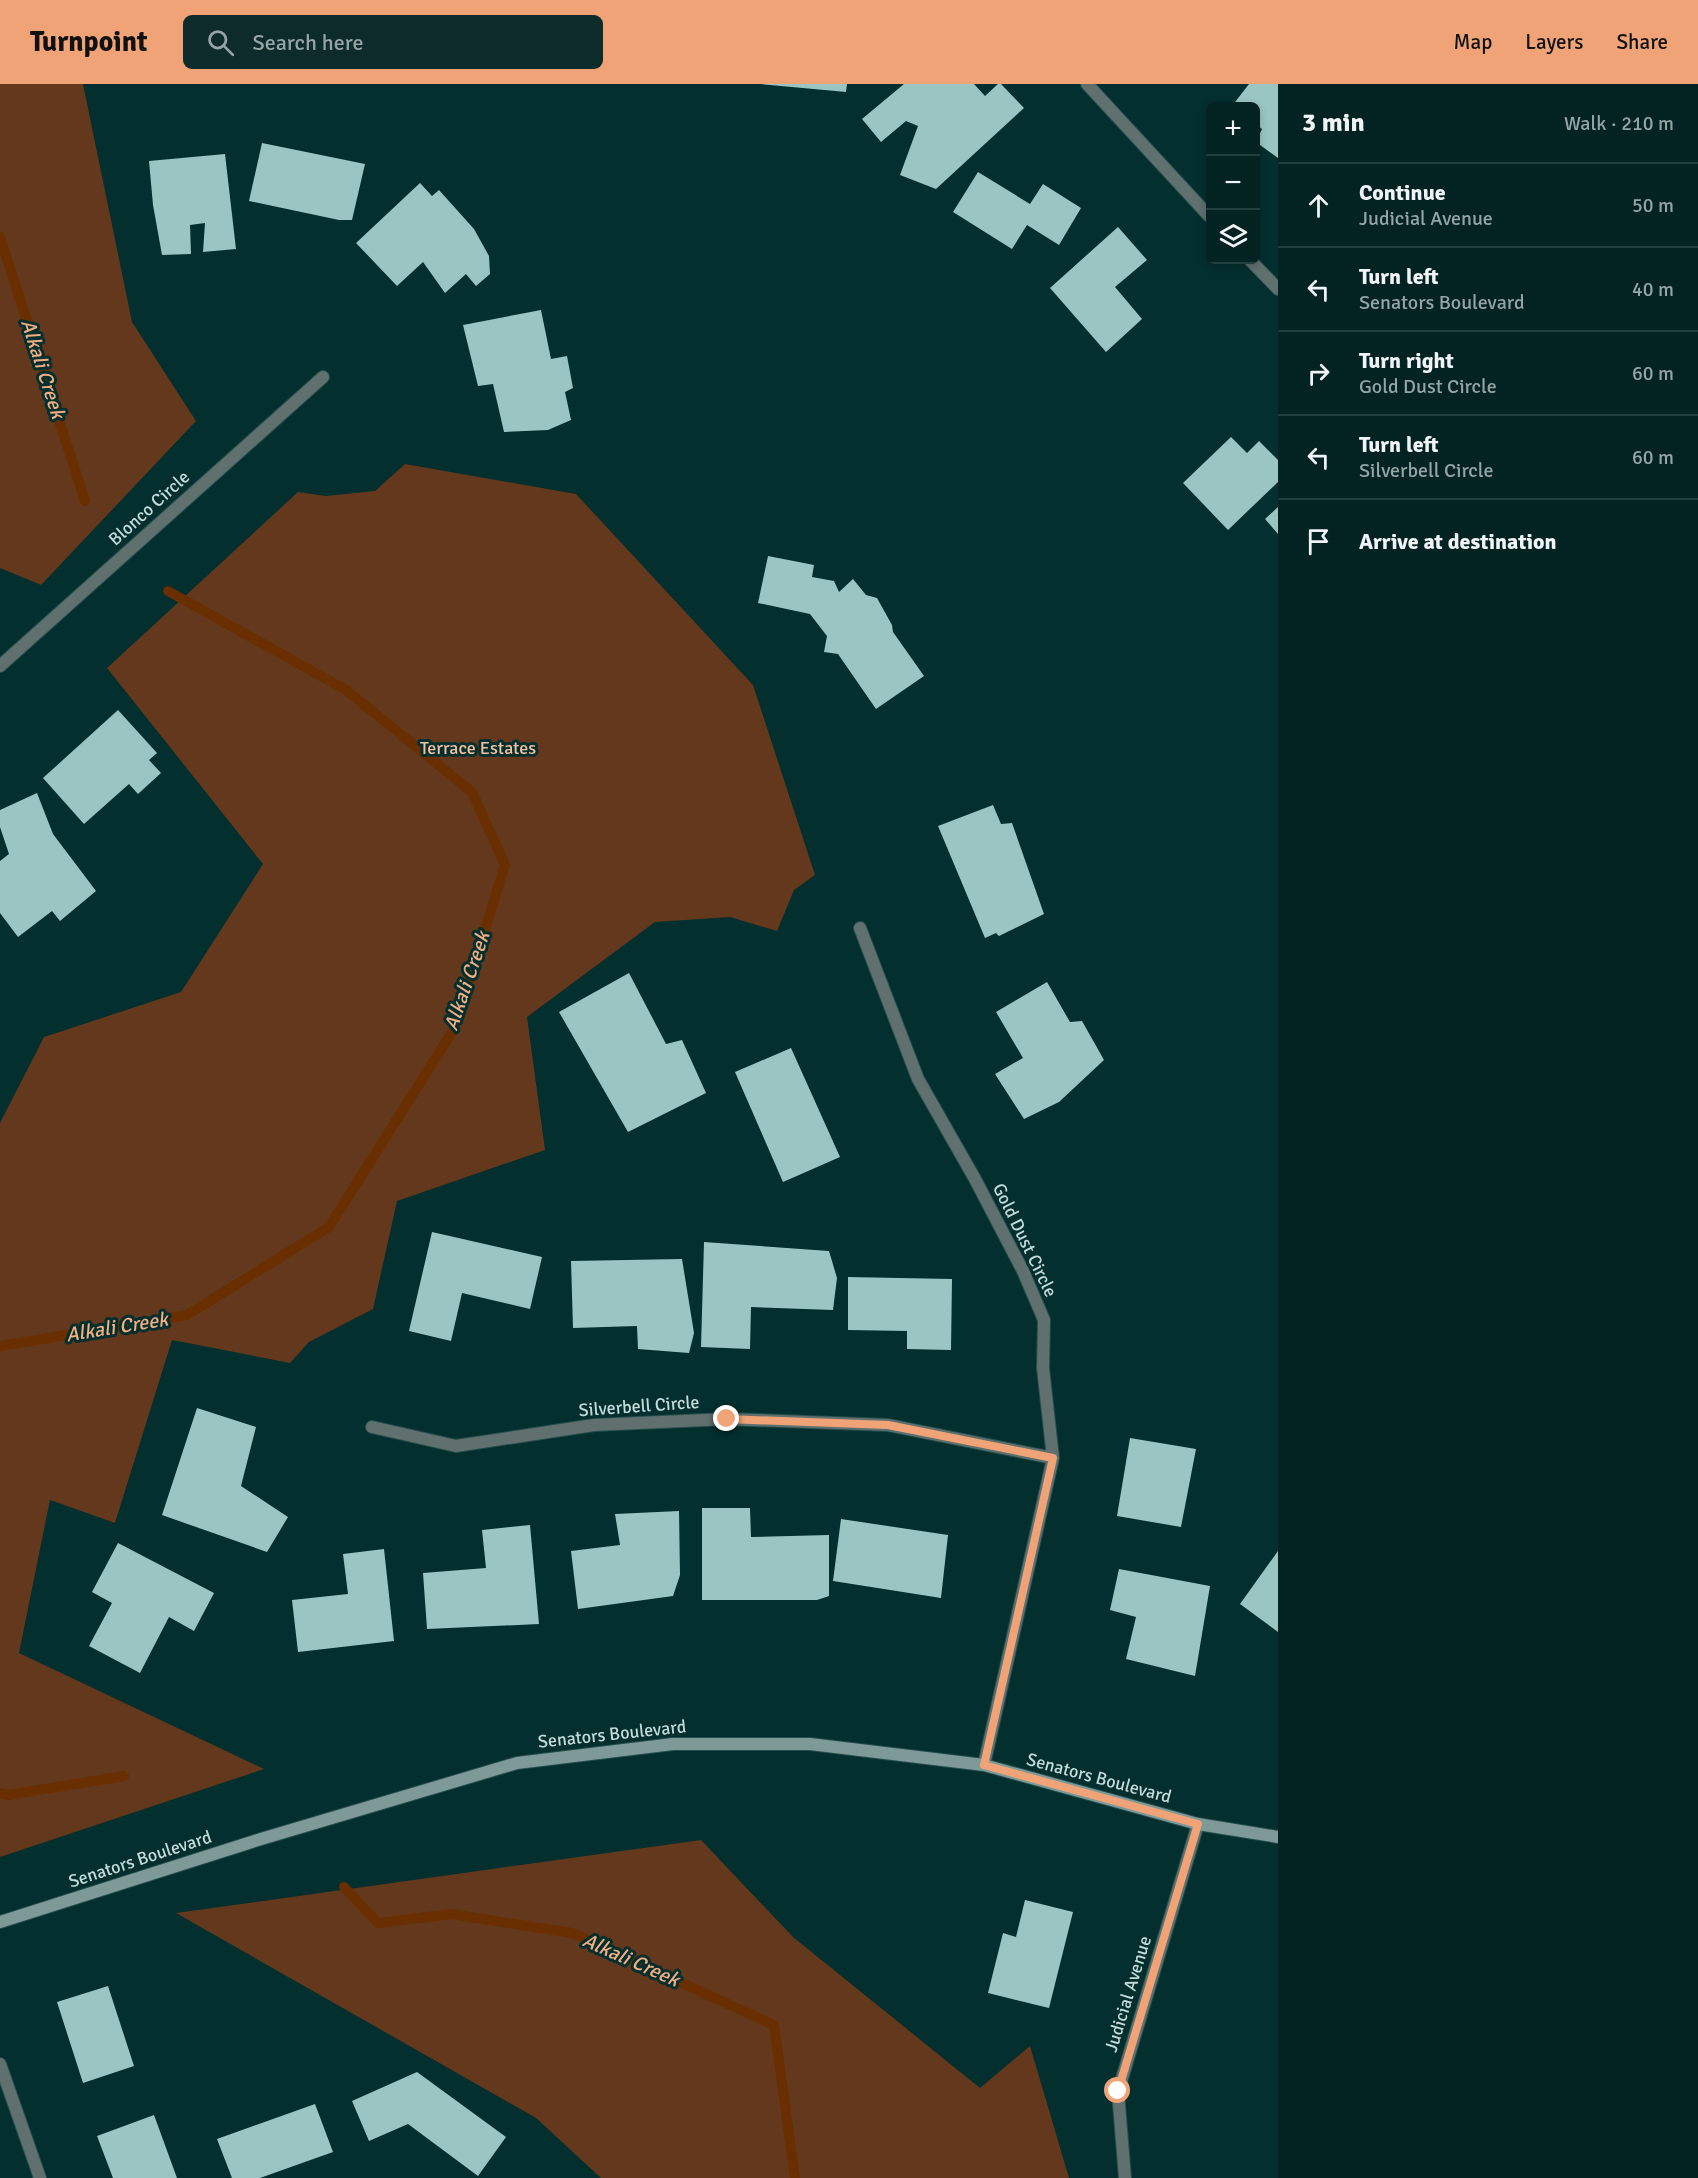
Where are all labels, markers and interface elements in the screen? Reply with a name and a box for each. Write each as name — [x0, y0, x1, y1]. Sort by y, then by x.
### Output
search box — [183, 15, 603, 69]
text: Turnpoint — [30, 25, 147, 59]
icon: search — [204, 26, 237, 59]
text: Search here — [252, 29, 363, 56]
text: Map — [1454, 29, 1492, 55]
text: Layers — [1525, 29, 1583, 55]
text: Share — [1616, 29, 1668, 55]
map controls — [1206, 102, 1260, 264]
button: + — [1206, 102, 1260, 156]
text: 3 min — [1302, 107, 1365, 139]
text: Walk · 210 m — [1564, 111, 1674, 136]
button: − — [1206, 156, 1260, 210]
text: Continue — [1359, 179, 1446, 206]
icon: ahead — [1302, 189, 1335, 222]
text: 50 m — [1632, 193, 1674, 218]
text: Judicial Avenue — [1359, 206, 1493, 231]
button: layers — [1206, 210, 1260, 264]
text: Turn left — [1359, 263, 1439, 290]
icon: left — [1302, 273, 1335, 306]
text: 40 m — [1632, 277, 1674, 302]
text: Senators Boulevard — [1359, 290, 1525, 315]
water label: Alkali Creek — [15, 316, 71, 424]
text: Turn right — [1359, 347, 1454, 374]
icon: right — [1302, 357, 1335, 390]
text: 60 m — [1632, 361, 1674, 386]
text: Gold Dust Circle — [1359, 374, 1497, 399]
text: Turn left — [1359, 431, 1439, 458]
icon: left — [1302, 441, 1335, 474]
text: 60 m — [1632, 445, 1674, 470]
text: Silverbell Circle — [1359, 458, 1493, 483]
street label: Blonco Circle — [104, 466, 194, 550]
icon: arrive — [1302, 525, 1335, 558]
text: Arrive at destination — [1359, 528, 1556, 555]
park label: Terrace Estates — [420, 737, 536, 759]
water label: Alkali Creek — [438, 926, 496, 1034]
street label: Gold Dust Circle — [988, 1180, 1062, 1300]
water label: Alkali Creek — [64, 1306, 172, 1347]
street label: Silverbell Circle — [578, 1391, 700, 1421]
route end — [713, 1405, 739, 1431]
street label: Senators Boulevard — [537, 1715, 687, 1753]
street label: Senators Boulevard — [1024, 1748, 1174, 1808]
street label: Senators Boulevard — [66, 1826, 214, 1892]
water label: Alkali Creek — [579, 1928, 685, 1993]
street label: Judicial Avenue — [1100, 1933, 1156, 2055]
route start — [1104, 2077, 1130, 2103]

